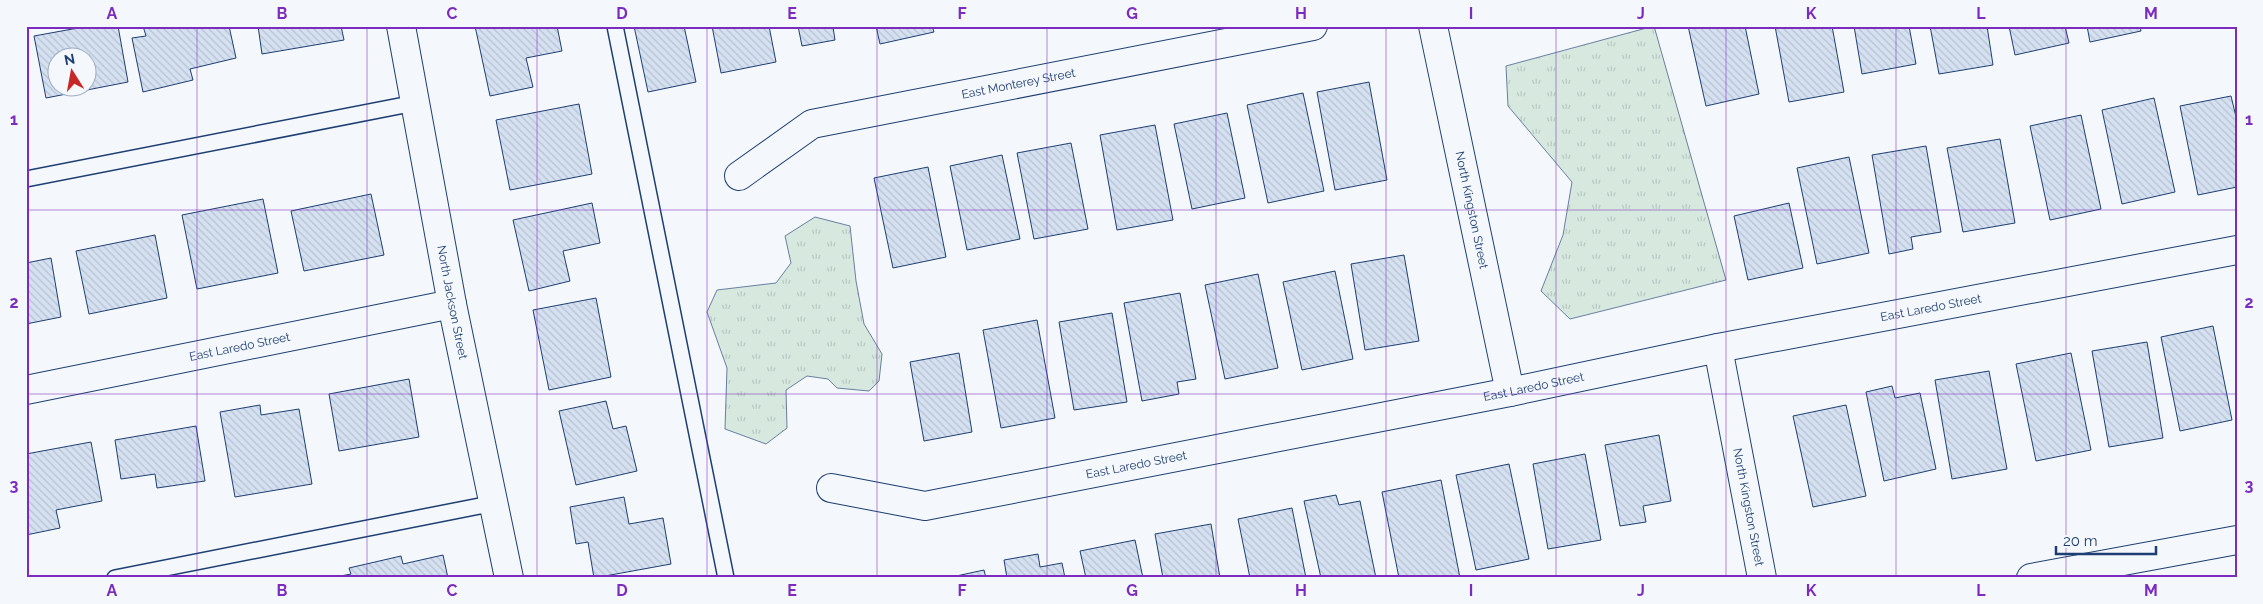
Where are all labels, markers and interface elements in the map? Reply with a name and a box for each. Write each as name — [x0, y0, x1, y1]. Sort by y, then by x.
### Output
text: A — [107, 4, 118, 23]
text: B — [277, 4, 288, 23]
text: C — [447, 4, 458, 23]
text: D — [616, 4, 628, 23]
text: E — [787, 4, 797, 23]
text: F — [957, 4, 967, 23]
text: G — [1126, 4, 1138, 23]
text: H — [1295, 4, 1307, 23]
text: I — [1469, 4, 1473, 23]
text: J — [1637, 4, 1645, 23]
text: K — [1806, 4, 1817, 23]
text: L — [1976, 4, 1986, 23]
text: M — [2144, 4, 2158, 23]
north arrow — [48, 48, 98, 98]
text: N — [63, 50, 76, 68]
street label: East Monterey Street — [960, 66, 1077, 102]
text: 1 — [10, 110, 18, 129]
text: 1 — [2245, 110, 2253, 129]
street label: North Kingston Street — [1453, 150, 1491, 270]
street label: North Jackson Street — [434, 244, 470, 361]
street label: East Laredo Street — [1879, 291, 1983, 324]
text: 2 — [9, 293, 19, 312]
text: 2 — [2244, 293, 2254, 312]
street label: East Laredo Street — [188, 330, 291, 364]
street label: East Laredo Street — [1482, 370, 1585, 404]
street label: North Kingston Street — [1730, 447, 1767, 567]
street label: East Laredo Street — [1085, 448, 1188, 481]
text: 3 — [10, 476, 19, 495]
text: 3 — [2245, 476, 2254, 495]
scale bar — [2056, 524, 2156, 556]
text: 20 m — [2063, 532, 2098, 550]
text: A — [107, 581, 118, 600]
text: B — [277, 581, 288, 600]
text: C — [447, 581, 458, 600]
text: D — [616, 581, 628, 600]
text: E — [787, 581, 797, 600]
text: F — [957, 581, 967, 600]
text: G — [1126, 581, 1138, 600]
text: H — [1295, 581, 1307, 600]
text: I — [1469, 581, 1473, 600]
text: J — [1637, 581, 1645, 600]
text: K — [1806, 581, 1817, 600]
text: L — [1976, 581, 1986, 600]
text: M — [2144, 581, 2158, 600]

